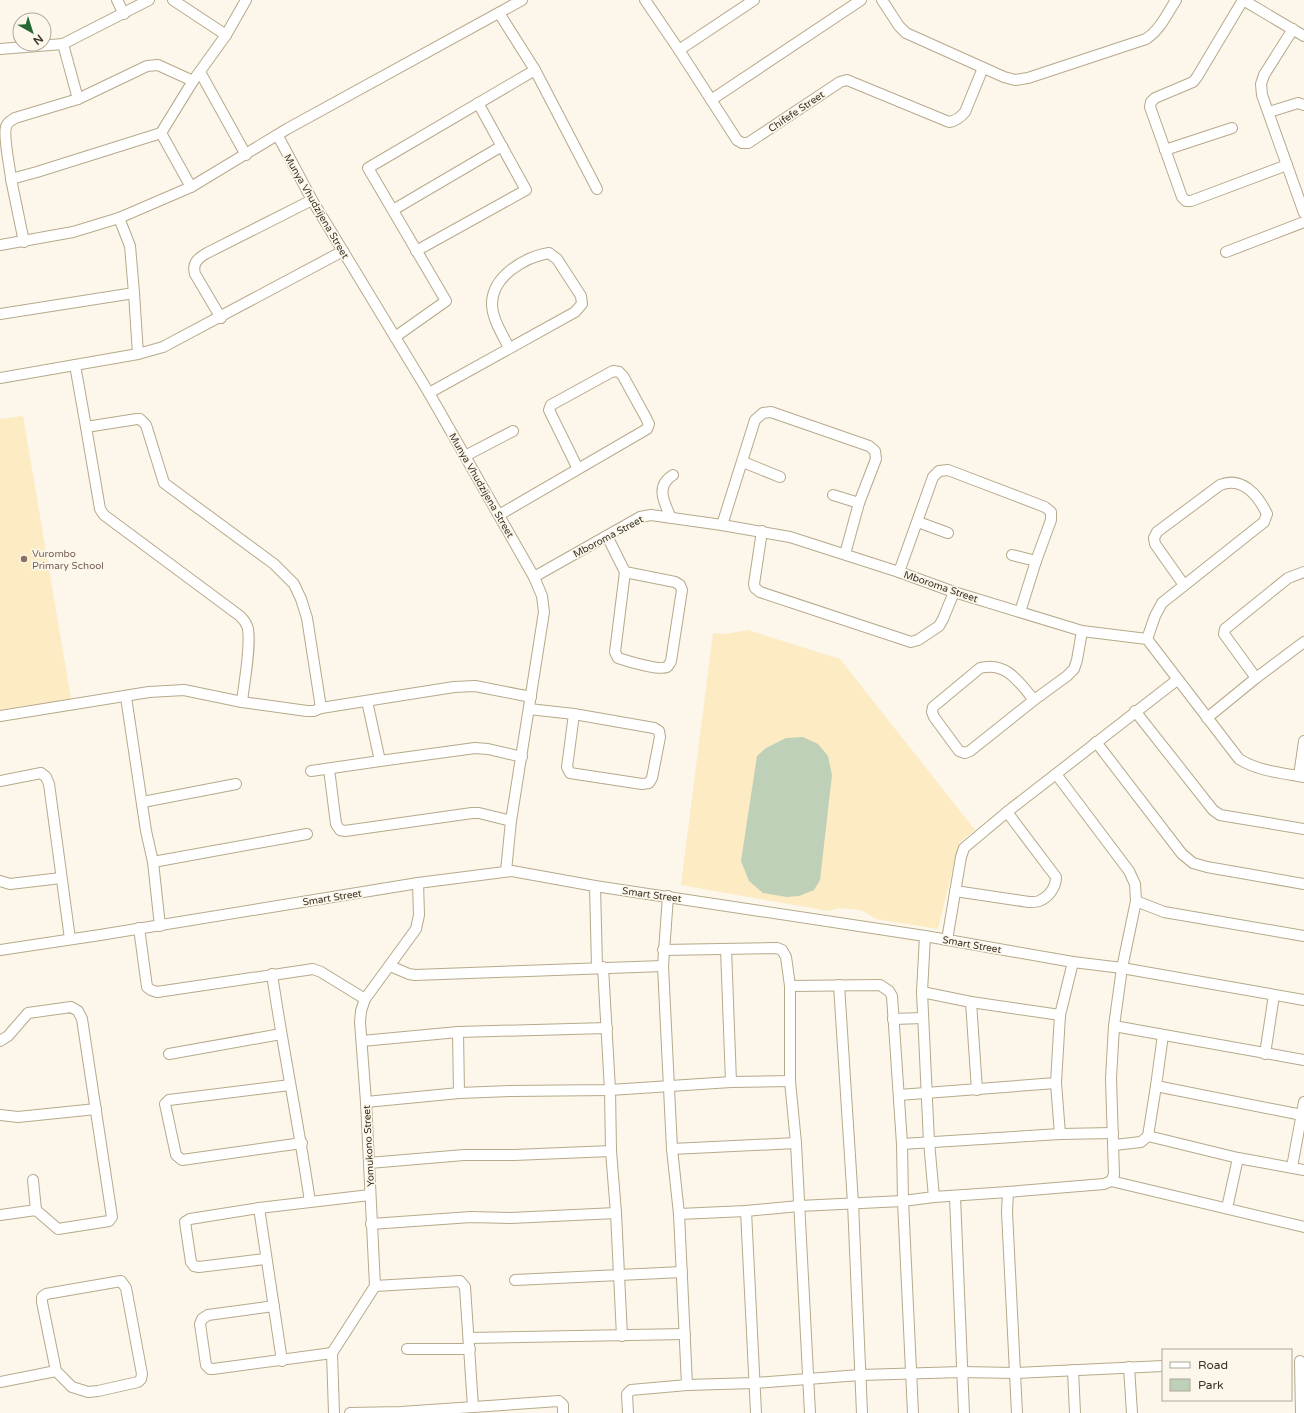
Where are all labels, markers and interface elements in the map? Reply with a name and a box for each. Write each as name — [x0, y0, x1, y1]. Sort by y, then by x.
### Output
north arrow — [12, 12, 52, 52]
text: N — [30, 32, 46, 47]
street label: Chifefe Street — [766, 89, 827, 135]
street label: Munya Vhudzijena Street — [281, 152, 351, 261]
street label: Munya Vhudzijena Street — [446, 431, 516, 540]
street label: Mboroma Street — [571, 513, 646, 560]
place label: Vurombo Primary School — [32, 548, 104, 572]
marker: Vurombo Primary School — [19, 554, 29, 564]
street label: Mboroma Street — [902, 569, 980, 605]
street label: Smart Street — [621, 885, 682, 905]
street label: Smart Street — [302, 887, 363, 909]
street label: Smart Street — [941, 934, 1002, 956]
street label: Yomukono Street — [361, 1105, 377, 1187]
legend — [1162, 1349, 1292, 1401]
text: Road — [1198, 1358, 1228, 1372]
text: Park — [1198, 1378, 1224, 1392]

